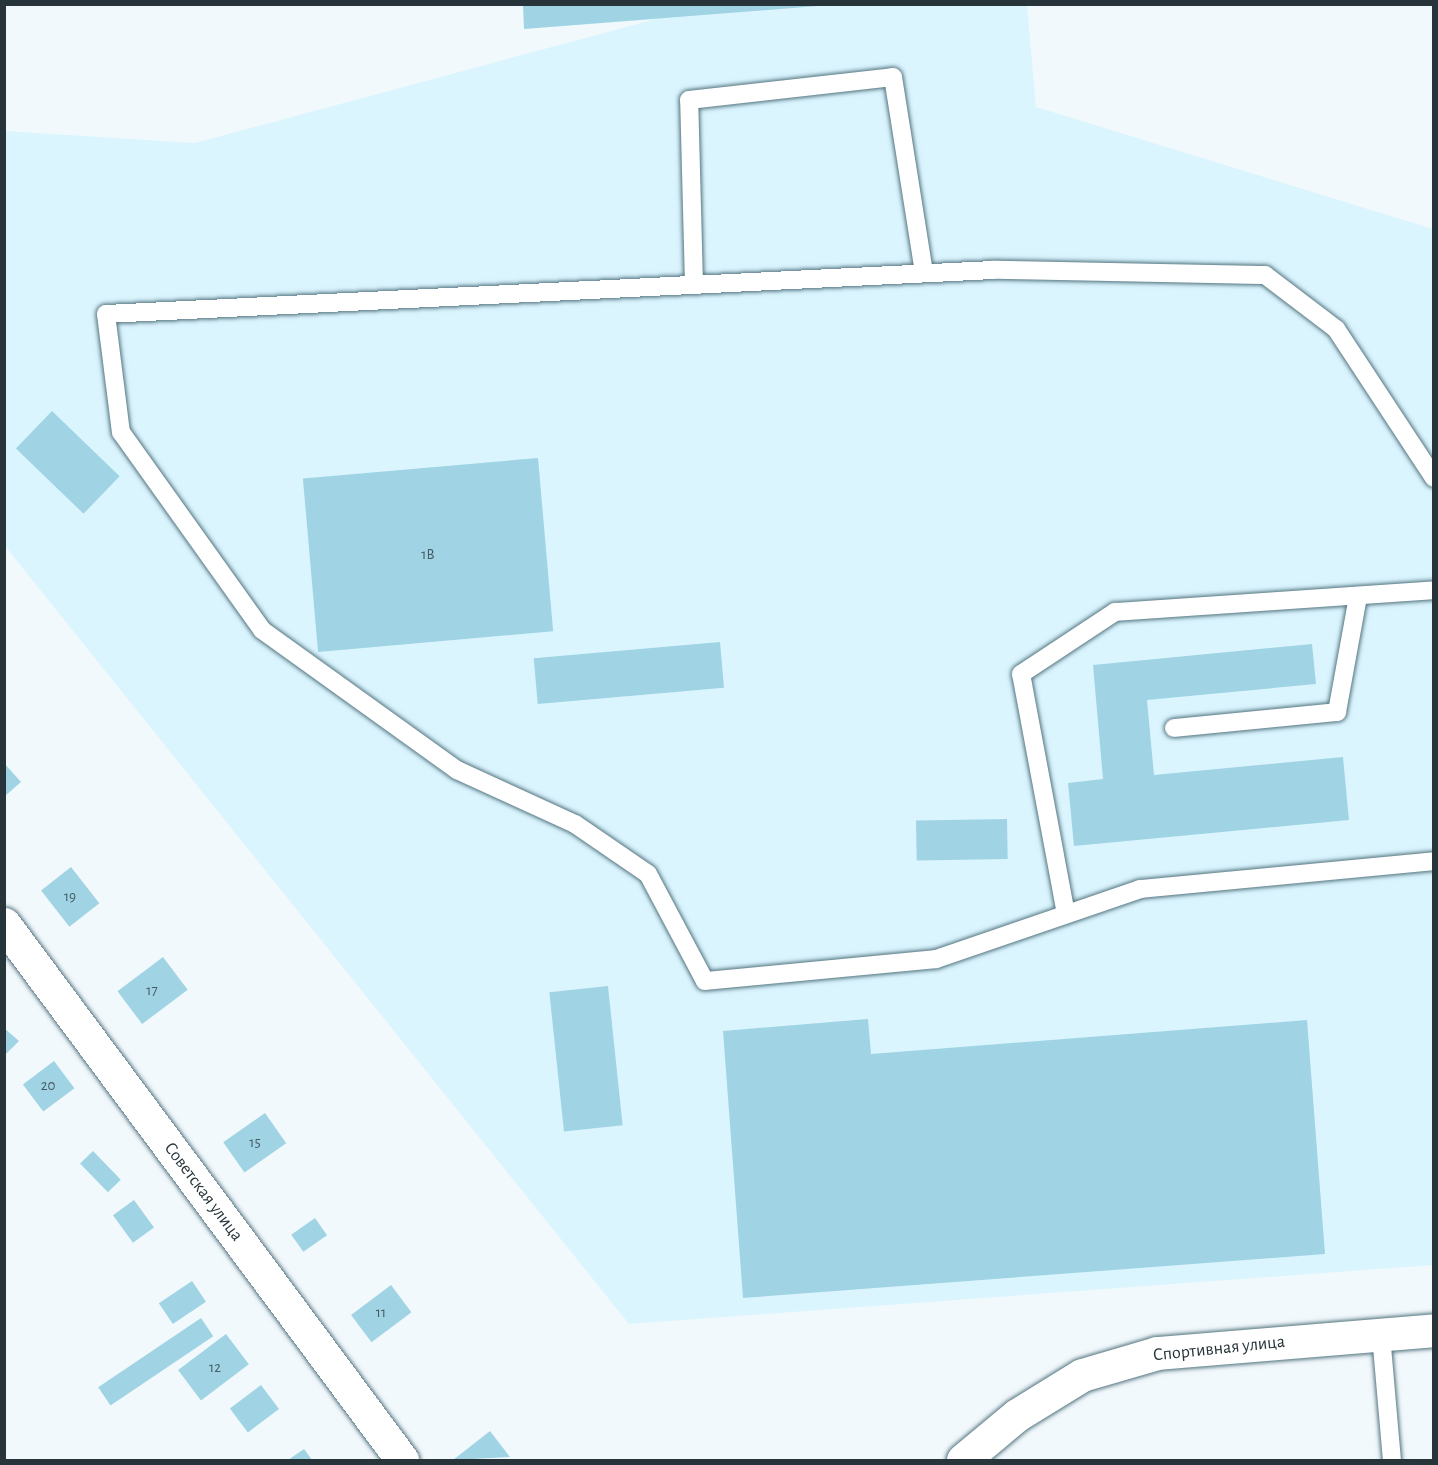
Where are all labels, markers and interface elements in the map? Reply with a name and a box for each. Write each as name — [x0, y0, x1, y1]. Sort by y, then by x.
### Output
house number: 1В — [421, 546, 435, 564]
house number: 19 — [64, 888, 76, 906]
house number: 17 — [146, 982, 158, 1000]
house number: 20 — [41, 1077, 55, 1095]
house number: 15 — [249, 1134, 261, 1152]
street label: Советская улица — [159, 1138, 247, 1246]
house number: 11 — [376, 1304, 386, 1322]
street label: Спортивная улица — [1152, 1331, 1286, 1367]
house number: 12 — [209, 1359, 221, 1377]

